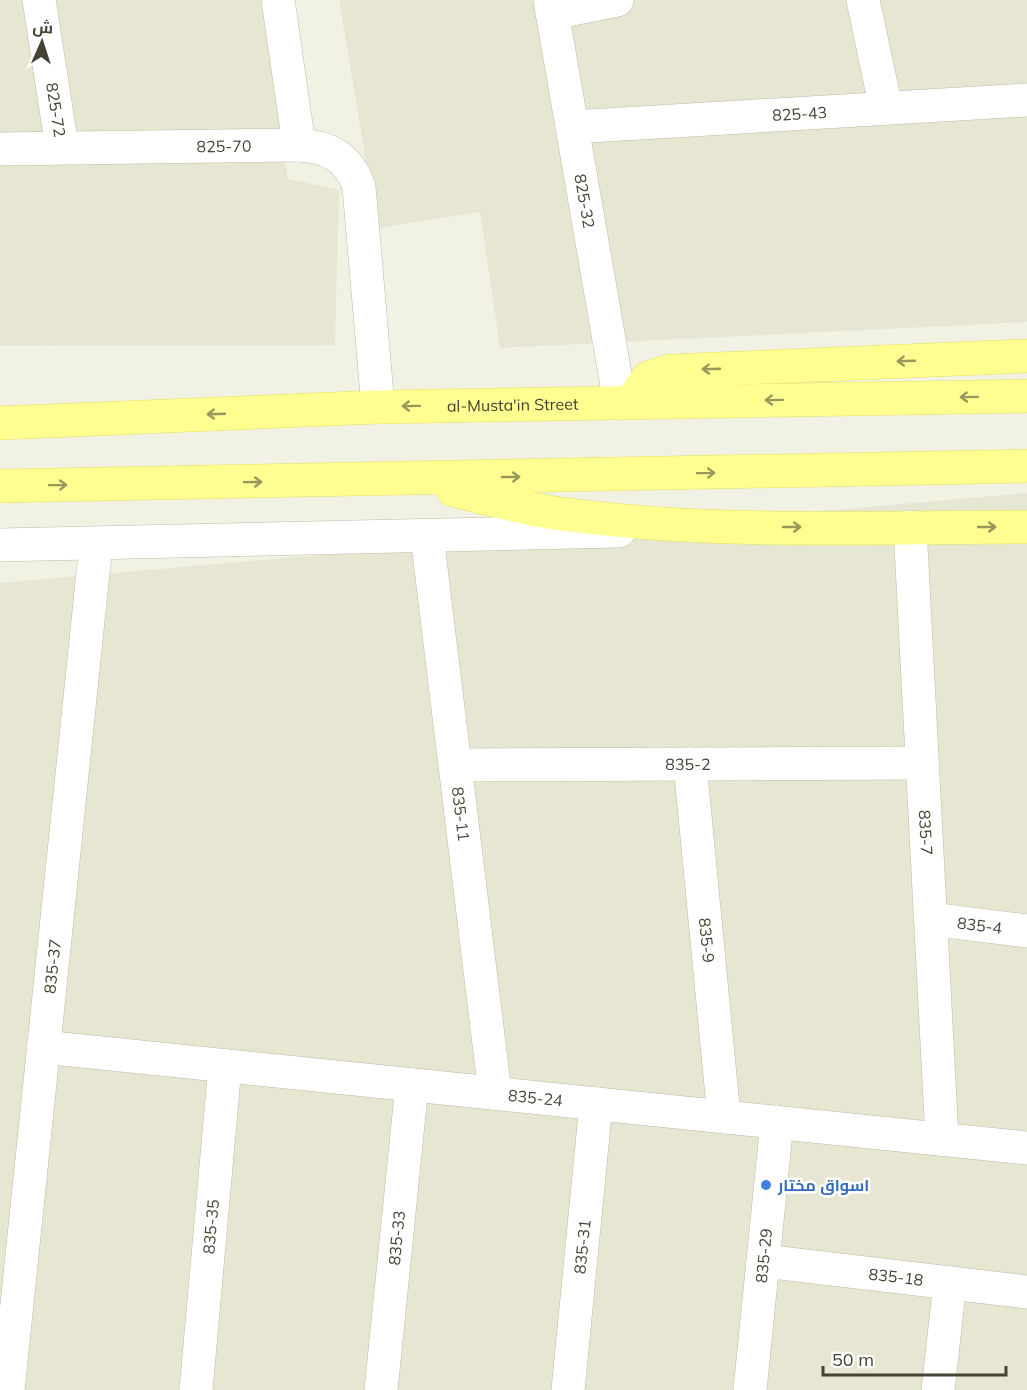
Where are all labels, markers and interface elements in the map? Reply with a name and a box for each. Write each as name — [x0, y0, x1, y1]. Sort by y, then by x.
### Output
north arrow — [12, 12, 72, 72]
text: ش — [32, 16, 54, 38]
street label: 825-72 — [42, 81, 70, 138]
street label: 825-43 — [772, 102, 828, 125]
street label: 825-70 — [196, 136, 252, 156]
street label: 825-32 — [570, 172, 599, 230]
one-way arrow — [896, 355, 916, 367]
one-way arrow — [701, 364, 721, 375]
one-way arrow — [959, 391, 979, 403]
street label: al-Musta'in Street — [447, 394, 579, 416]
one-way arrow — [764, 394, 784, 406]
one-way arrow — [401, 400, 421, 412]
one-way arrow — [206, 408, 226, 419]
one-way arrow — [696, 467, 716, 478]
one-way arrow — [501, 471, 521, 483]
one-way arrow — [243, 476, 263, 488]
one-way arrow — [48, 479, 68, 491]
one-way arrow — [781, 521, 801, 533]
one-way arrow — [976, 521, 996, 533]
street label: 835-2 — [665, 754, 711, 774]
street label: 835-11 — [448, 785, 474, 842]
street label: 835-7 — [915, 809, 937, 856]
street label: 835-4 — [956, 912, 1004, 938]
street label: 835-9 — [695, 917, 719, 964]
street label: 835-37 — [39, 938, 65, 995]
street label: 835-24 — [507, 1085, 564, 1110]
place label: اسواق مختار — [777, 1175, 869, 1195]
marker: اسواق مختار — [759, 1178, 773, 1192]
street label: 835-35 — [198, 1198, 223, 1255]
street label: 835-33 — [384, 1209, 409, 1266]
street label: 835-31 — [569, 1218, 595, 1275]
street label: 835-29 — [751, 1227, 776, 1284]
street label: 835-18 — [868, 1263, 925, 1290]
scale bar — [823, 1339, 1006, 1377]
text: 50 m — [832, 1348, 874, 1371]

